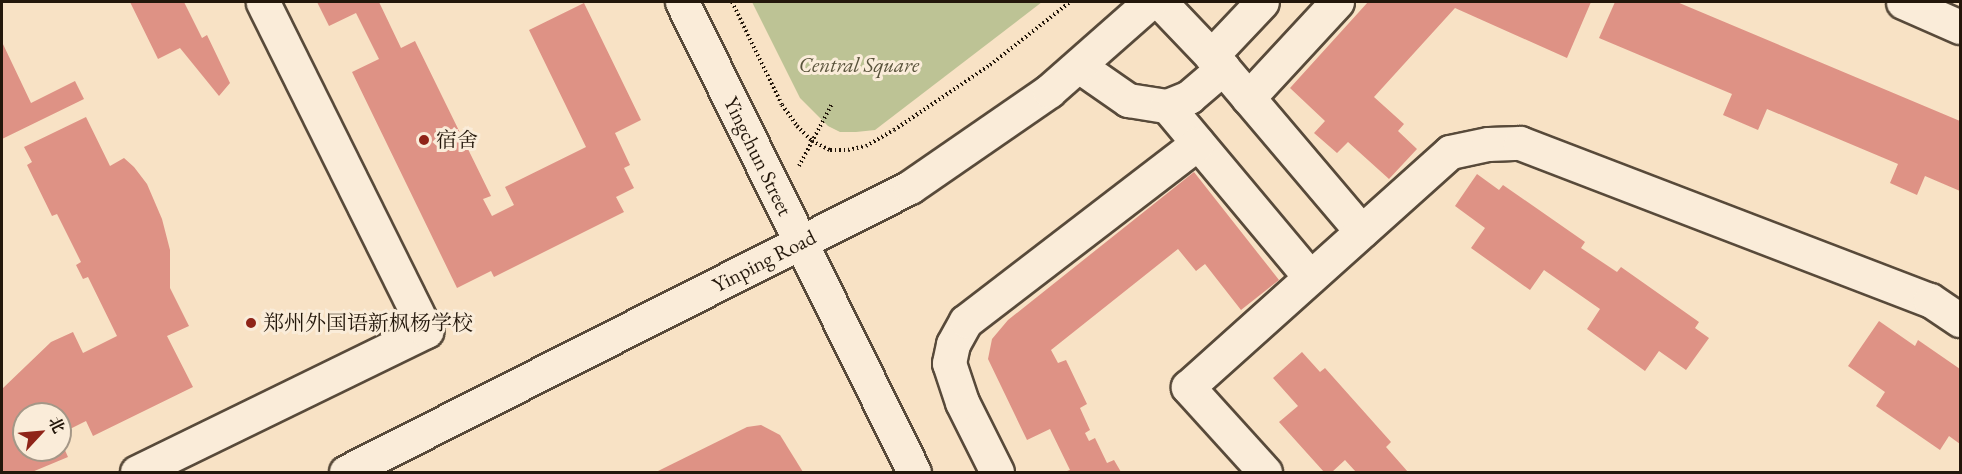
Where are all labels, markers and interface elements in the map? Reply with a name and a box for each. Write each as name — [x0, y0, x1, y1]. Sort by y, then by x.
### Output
park label: Central Square — [799, 52, 919, 78]
street label: Yingchun Street — [718, 92, 798, 220]
place label: 宿舍 — [436, 127, 478, 153]
marker: 宿舍 — [417, 133, 431, 147]
street label: Yinping Road — [708, 224, 820, 298]
place label: 郑州外国语新枫杨学校 — [263, 310, 473, 336]
marker: 郑州外国语新枫杨学校 — [244, 316, 258, 330]
north arrow — [12, 402, 72, 462]
text: 北 — [44, 413, 70, 437]

